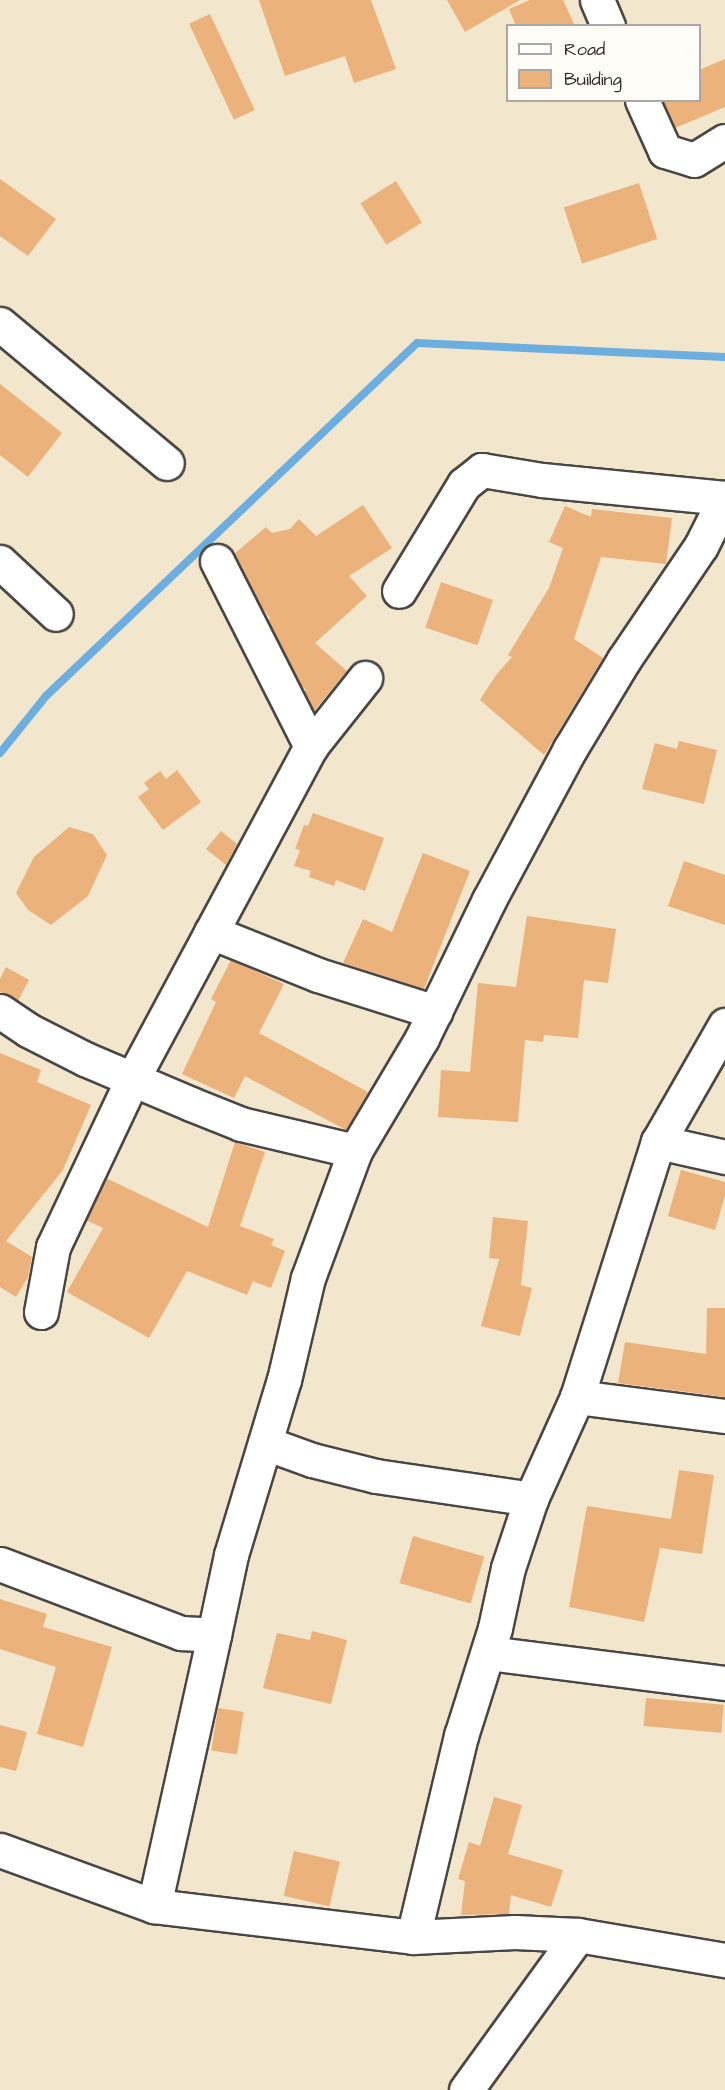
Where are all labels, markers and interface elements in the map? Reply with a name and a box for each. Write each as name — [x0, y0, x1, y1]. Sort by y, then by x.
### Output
legend — [506, 24, 701, 102]
text: Road — [564, 37, 605, 62]
text: Building — [564, 67, 622, 92]

